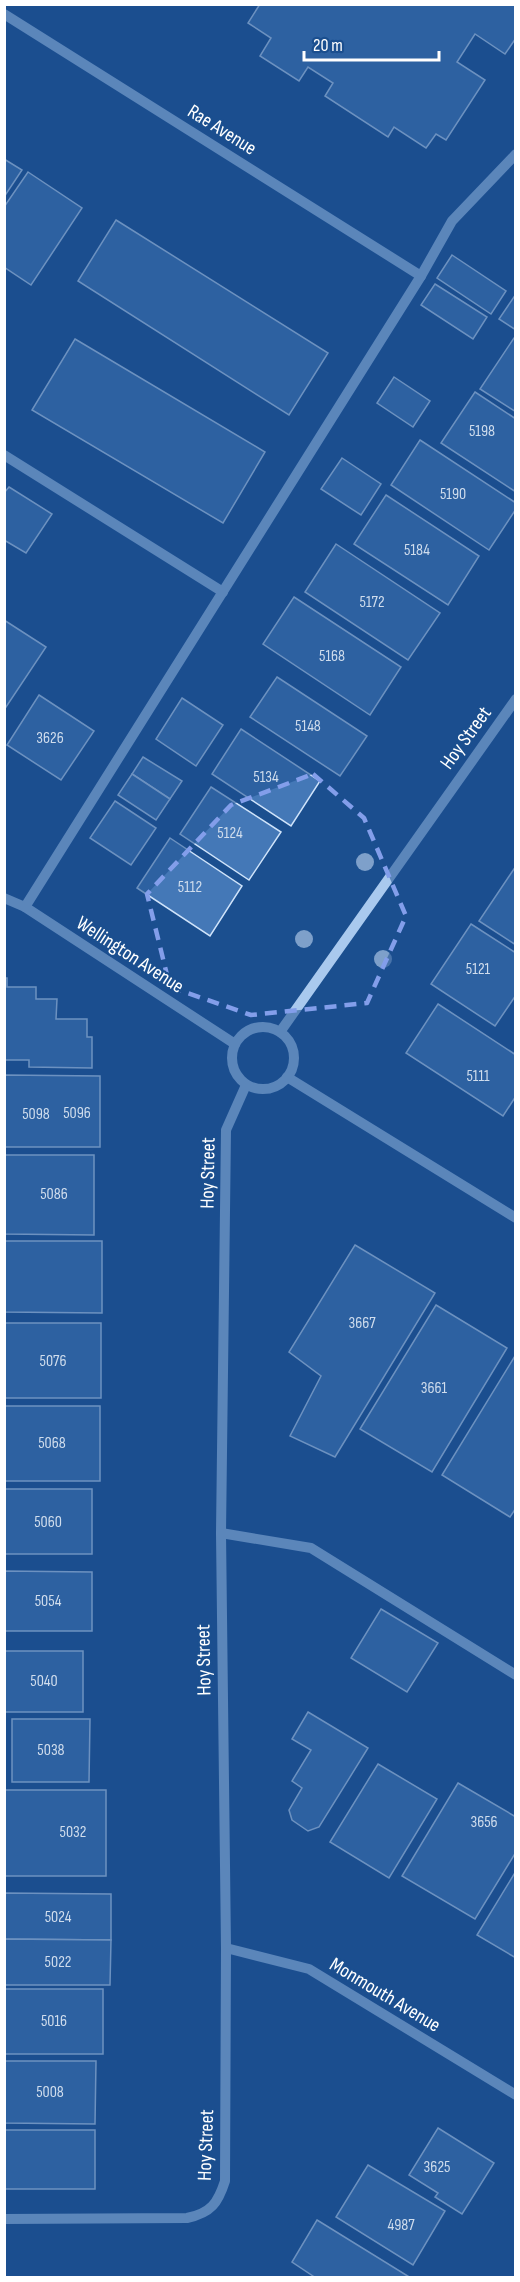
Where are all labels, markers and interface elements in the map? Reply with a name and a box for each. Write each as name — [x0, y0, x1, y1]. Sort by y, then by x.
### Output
scale bar — [304, 24, 439, 62]
text: 20 m — [313, 35, 343, 56]
street label: Rae Avenue — [183, 99, 261, 161]
house number: 5198 — [469, 422, 495, 441]
house number: 5190 — [440, 485, 466, 504]
house number: 5184 — [404, 541, 430, 560]
house number: 5172 — [360, 593, 384, 612]
house number: 5168 — [319, 647, 345, 666]
street label: Hoy Street — [435, 702, 497, 774]
house number: 5148 — [295, 717, 321, 736]
house number: 3626 — [36, 729, 64, 748]
house number: 5134 — [253, 768, 279, 787]
house number: 5124 — [217, 824, 243, 843]
house number: 5112 — [178, 878, 202, 897]
street label: Wellington Avenue — [72, 911, 188, 999]
house number: 5121 — [466, 960, 491, 979]
house number: 5111 — [466, 1067, 490, 1086]
house number: 5096 — [63, 1104, 91, 1123]
house number: 5098 — [22, 1105, 50, 1124]
street label: Hoy Street — [195, 1137, 221, 1209]
house number: 5086 — [40, 1185, 68, 1204]
house number: 3667 — [348, 1314, 376, 1333]
house number: 5076 — [40, 1352, 66, 1371]
house number: 3661 — [421, 1379, 448, 1398]
house number: 5068 — [38, 1434, 66, 1453]
house number: 5060 — [34, 1513, 62, 1532]
house number: 5054 — [35, 1592, 62, 1611]
street label: Hoy Street — [191, 1624, 217, 1696]
house number: 5040 — [30, 1672, 58, 1691]
house number: 5038 — [37, 1741, 65, 1760]
house number: 3656 — [470, 1813, 498, 1832]
house number: 5032 — [60, 1823, 86, 1842]
house number: 5024 — [45, 1908, 72, 1927]
house number: 5022 — [45, 1953, 71, 1972]
street label: Monmouth Avenue — [325, 1953, 445, 2037]
house number: 5016 — [41, 2012, 67, 2031]
house number: 5008 — [36, 2083, 64, 2102]
street label: Hoy Street — [193, 2109, 219, 2181]
house number: 3625 — [424, 2158, 450, 2177]
house number: 4987 — [387, 2216, 415, 2235]

